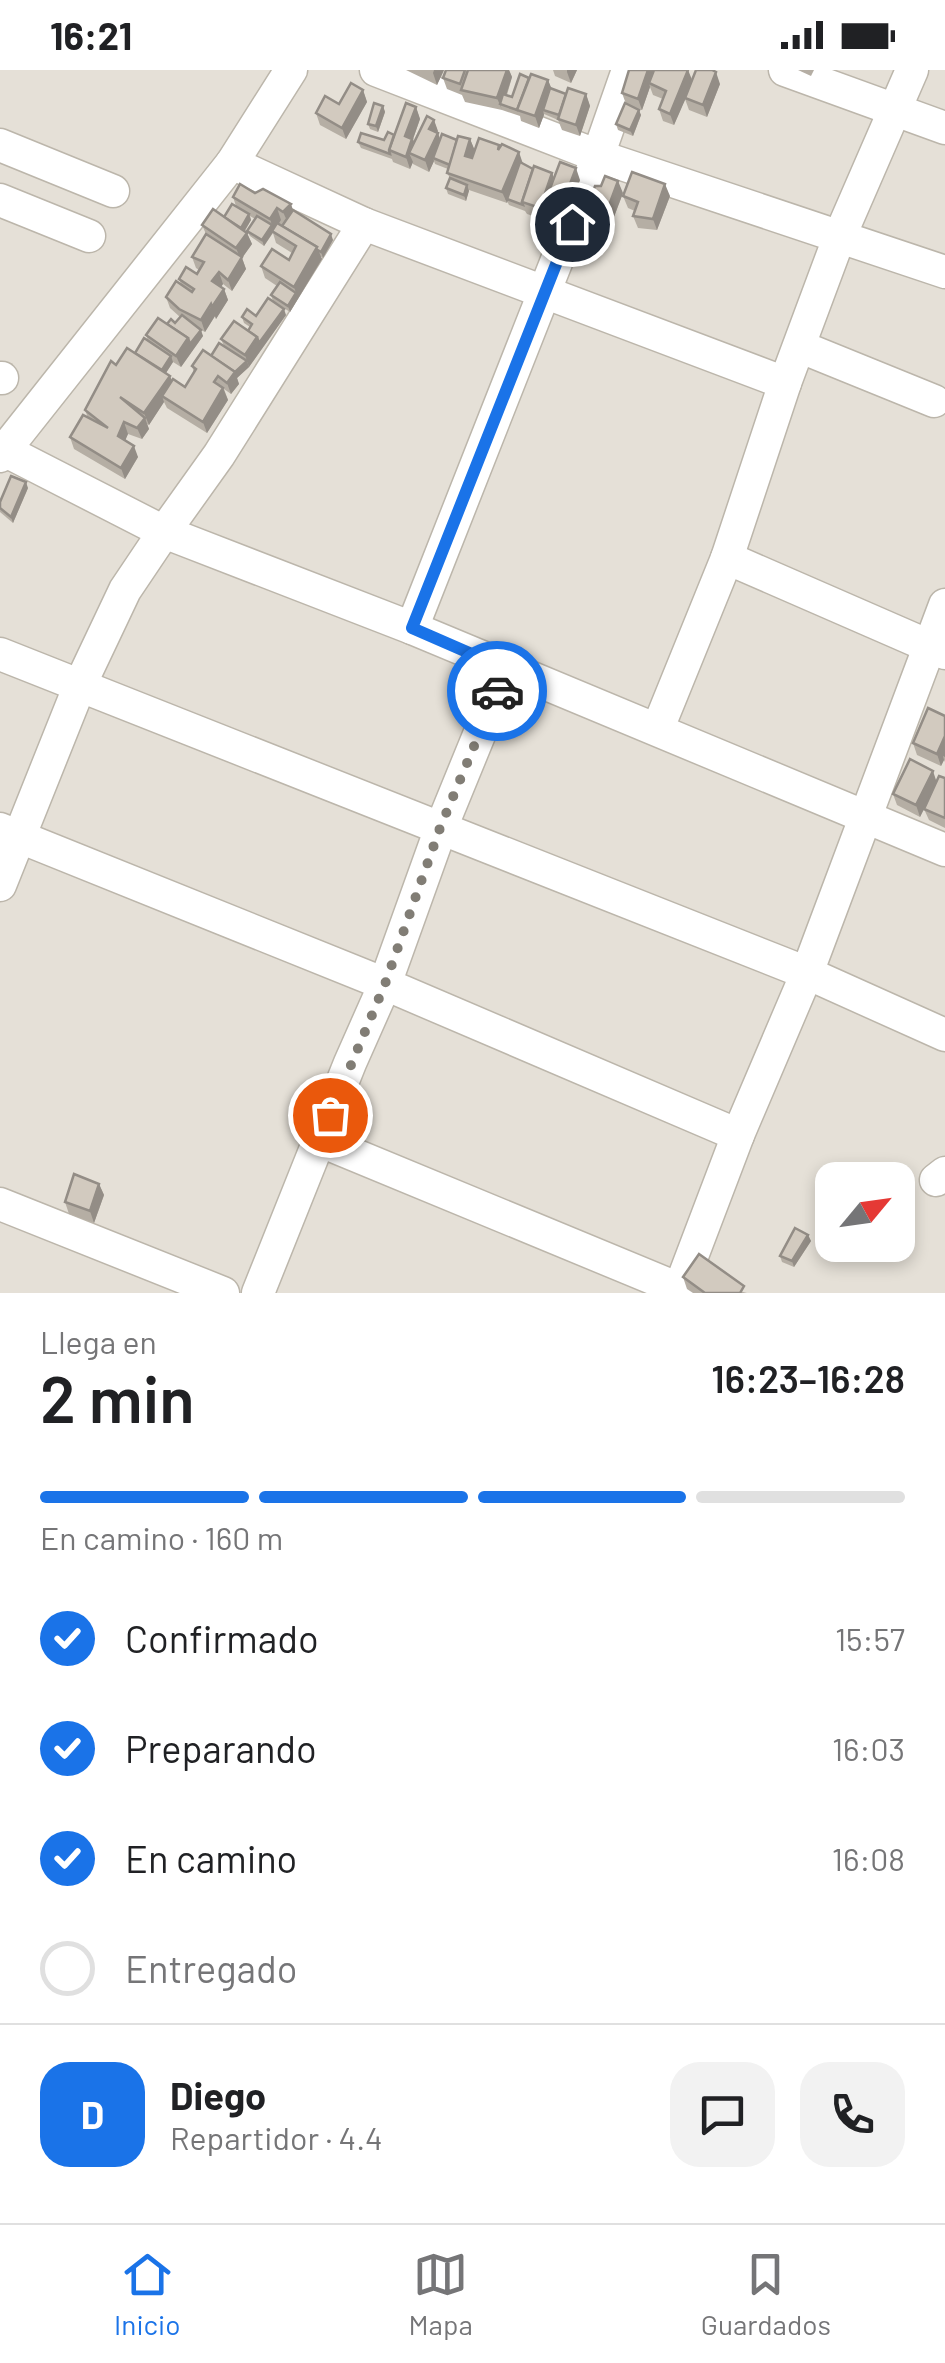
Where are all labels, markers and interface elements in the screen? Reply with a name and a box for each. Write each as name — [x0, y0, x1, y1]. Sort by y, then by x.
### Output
text: 16:21 — [50, 12, 132, 58]
pin — [530, 182, 615, 267]
icon: home — [545, 197, 600, 252]
courier — [447, 641, 547, 741]
icon: car — [470, 664, 525, 719]
pin — [288, 1073, 373, 1158]
icon: bag — [303, 1088, 358, 1143]
north arrow — [815, 1162, 915, 1262]
map controls — [815, 1162, 915, 1262]
text: Llega en — [40, 1322, 157, 1360]
text: 16:23–16:28 — [711, 1355, 905, 1401]
text: 2 min — [40, 1358, 195, 1436]
text: En camino · 160 m — [40, 1518, 283, 1556]
icon: check — [40, 1611, 95, 1666]
text: Confirmado — [125, 1615, 319, 1661]
text: 15:57 — [835, 1619, 905, 1657]
icon: check — [40, 1721, 95, 1776]
text: Preparando — [125, 1725, 317, 1771]
text: 16:03 — [832, 1729, 905, 1767]
icon: check — [40, 1831, 95, 1886]
text: En camino — [125, 1835, 297, 1881]
text: 16:08 — [832, 1839, 905, 1877]
text: Entregado — [125, 1945, 297, 1991]
button: chat — [670, 2062, 775, 2167]
button: phone — [800, 2062, 905, 2167]
text: Diego — [170, 2072, 266, 2118]
text: D — [81, 2091, 104, 2137]
text: Repartidor · 4.4 — [170, 2118, 383, 2156]
tab: Inicio — [114, 2247, 181, 2341]
tab: Mapa — [409, 2247, 473, 2341]
tab: Guardados — [701, 2247, 831, 2341]

